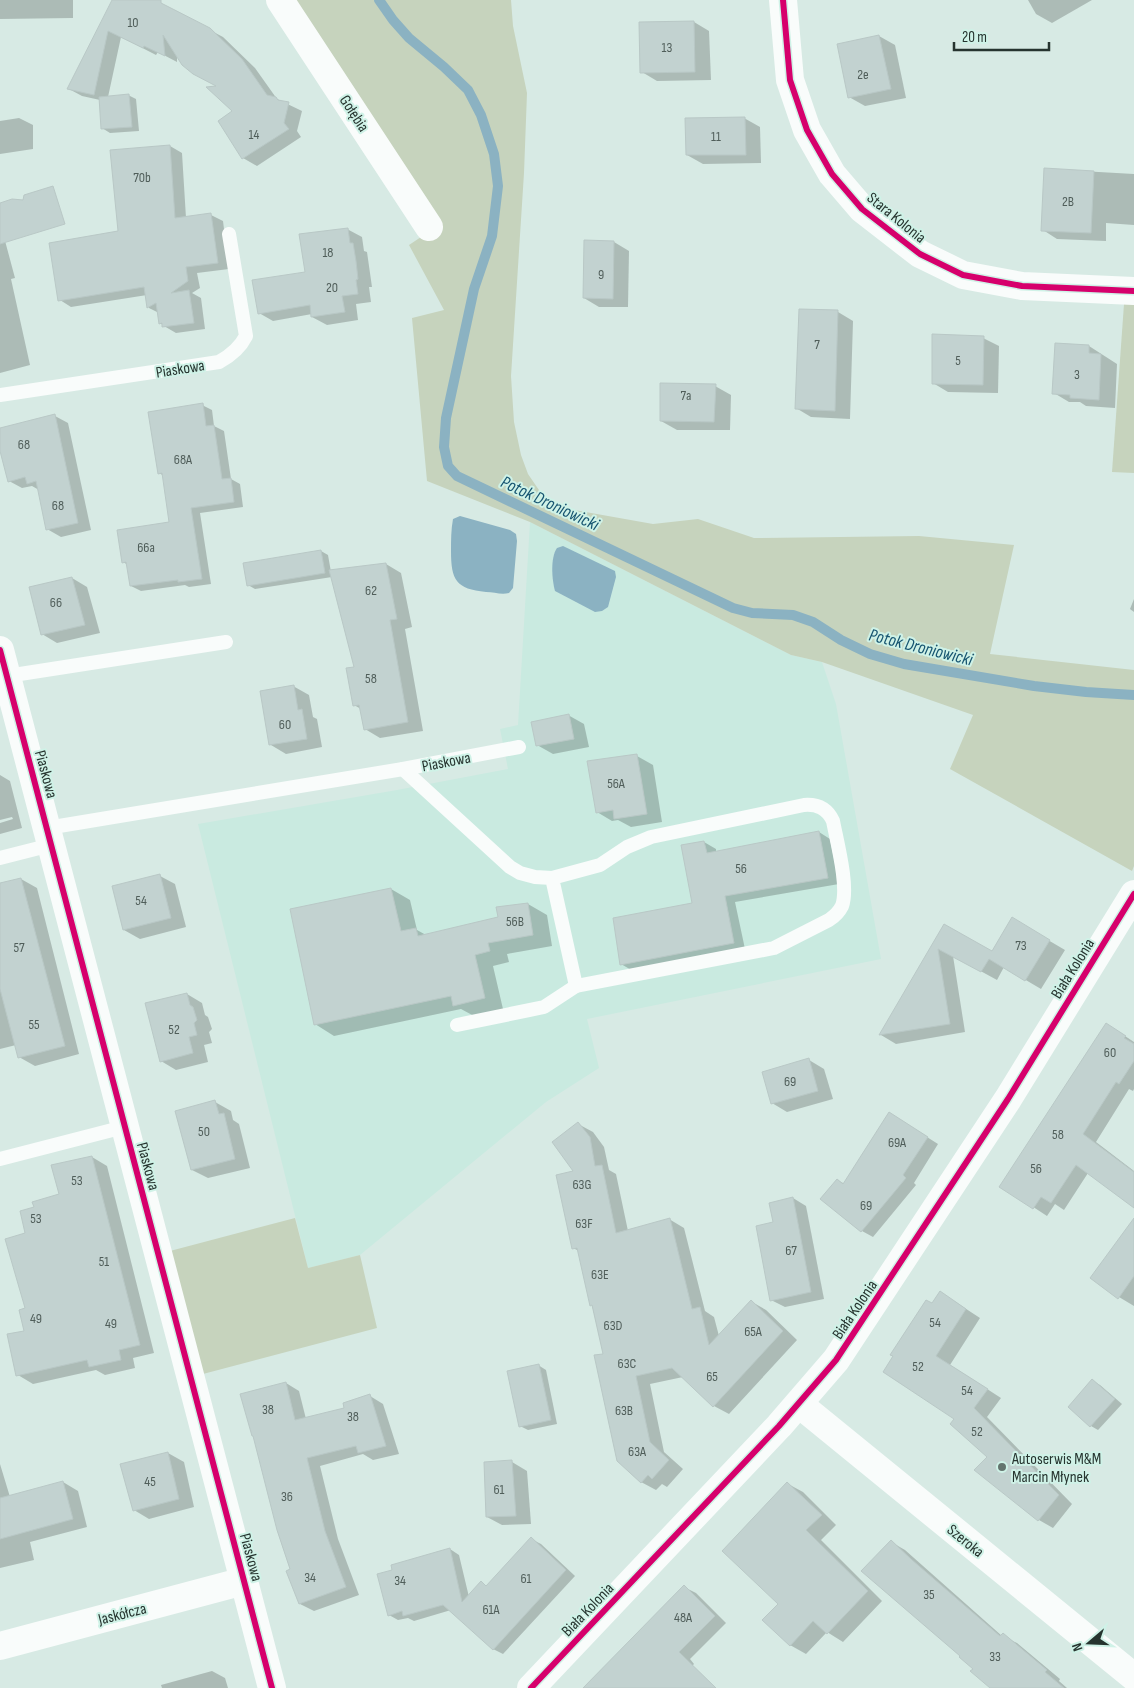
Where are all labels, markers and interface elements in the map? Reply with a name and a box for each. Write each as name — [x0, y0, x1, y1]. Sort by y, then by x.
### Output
house number: 10 — [127, 14, 139, 31]
scale bar — [954, 20, 1049, 52]
text: 20 m — [962, 28, 987, 47]
house number: 13 — [662, 39, 673, 56]
house number: 2e — [857, 66, 869, 83]
street label: Gołębia — [335, 92, 373, 136]
house number: 14 — [249, 126, 260, 143]
house number: 11 — [711, 128, 721, 145]
house number: 70b — [133, 169, 151, 186]
street label: Stara Kolonia — [863, 189, 929, 248]
house number: 2B — [1062, 193, 1074, 210]
house number: 18 — [322, 244, 334, 261]
house number: 9 — [598, 266, 604, 283]
house number: 20 — [326, 279, 338, 296]
house number: 7 — [814, 336, 820, 353]
house number: 5 — [955, 352, 961, 369]
street label: Piaskowa — [155, 356, 206, 383]
house number: 3 — [1074, 366, 1080, 383]
house number: 7a — [681, 387, 691, 404]
house number: 68 — [18, 436, 30, 453]
house number: 68A — [174, 451, 193, 468]
water label: Potok Droniowicki — [497, 472, 603, 536]
house number: 68 — [52, 497, 64, 514]
house number: 66a — [137, 539, 155, 556]
house number: 62 — [365, 582, 377, 599]
house number: 66 — [50, 594, 62, 611]
water label: Potok Droniowicki — [867, 624, 976, 671]
house number: 58 — [365, 670, 377, 687]
house number: 60 — [279, 716, 291, 733]
street label: Piaskowa — [30, 748, 61, 801]
street label: Piaskowa — [420, 748, 472, 776]
house number: 56A — [607, 775, 626, 792]
house number: 56 — [735, 860, 747, 877]
house number: 54 — [135, 892, 147, 909]
house number: 56B — [506, 913, 524, 930]
street label: Biała Kolonia — [1047, 935, 1099, 1002]
house number: 73 — [1015, 937, 1027, 954]
house number: 57 — [13, 939, 25, 956]
house number: 55 — [28, 1016, 40, 1033]
house number: 52 — [168, 1021, 180, 1038]
house number: 60 — [1104, 1044, 1116, 1061]
house number: 69 — [784, 1073, 796, 1090]
house number: 50 — [198, 1123, 210, 1140]
house number: 58 — [1052, 1126, 1064, 1143]
house number: 69A — [888, 1134, 907, 1151]
street label: Piaskowa — [132, 1140, 163, 1193]
house number: 56 — [1030, 1160, 1042, 1177]
house number: 53 — [71, 1172, 83, 1189]
house number: 63G — [572, 1176, 592, 1193]
house number: 69 — [860, 1197, 872, 1214]
house number: 53 — [30, 1210, 42, 1227]
house number: 63F — [575, 1215, 593, 1232]
house number: 67 — [785, 1242, 797, 1259]
house number: 51 — [99, 1253, 109, 1270]
house number: 63E — [591, 1266, 609, 1283]
street label: Biała Kolonia — [829, 1277, 882, 1343]
house number: 49 — [30, 1310, 42, 1327]
house number: 54 — [929, 1314, 941, 1331]
house number: 49 — [105, 1315, 117, 1332]
house number: 63D — [604, 1317, 623, 1334]
house number: 65A — [744, 1323, 763, 1340]
house number: 63C — [618, 1355, 637, 1372]
house number: 52 — [912, 1358, 924, 1375]
house number: 65 — [706, 1368, 718, 1385]
house number: 54 — [961, 1382, 973, 1399]
house number: 38 — [262, 1401, 274, 1418]
house number: 63B — [615, 1402, 633, 1419]
house number: 38 — [347, 1408, 359, 1425]
house number: 52 — [971, 1423, 983, 1440]
house number: 63A — [628, 1443, 647, 1460]
place label: Autoserwis M&M Marcin Młynek — [1011, 1450, 1101, 1487]
marker: Autoserwis M&M Marcin Młynek — [996, 1461, 1008, 1473]
house number: 45 — [144, 1473, 156, 1490]
house number: 61 — [493, 1481, 505, 1498]
house number: 36 — [281, 1488, 293, 1505]
street label: Szeroka — [943, 1521, 987, 1562]
street label: Piaskowa — [235, 1531, 266, 1584]
house number: 34 — [304, 1569, 316, 1586]
house number: 61 — [520, 1570, 532, 1587]
house number: 34 — [394, 1572, 406, 1589]
street label: Biała Kolonia — [558, 1579, 618, 1641]
house number: 35 — [923, 1586, 935, 1603]
street label: Jaskółcza — [95, 1599, 148, 1630]
house number: 61A — [482, 1601, 501, 1618]
house number: 48A — [674, 1609, 693, 1626]
north arrow — [1064, 1618, 1114, 1668]
text: N — [1068, 1641, 1086, 1653]
house number: 33 — [989, 1648, 1001, 1665]

